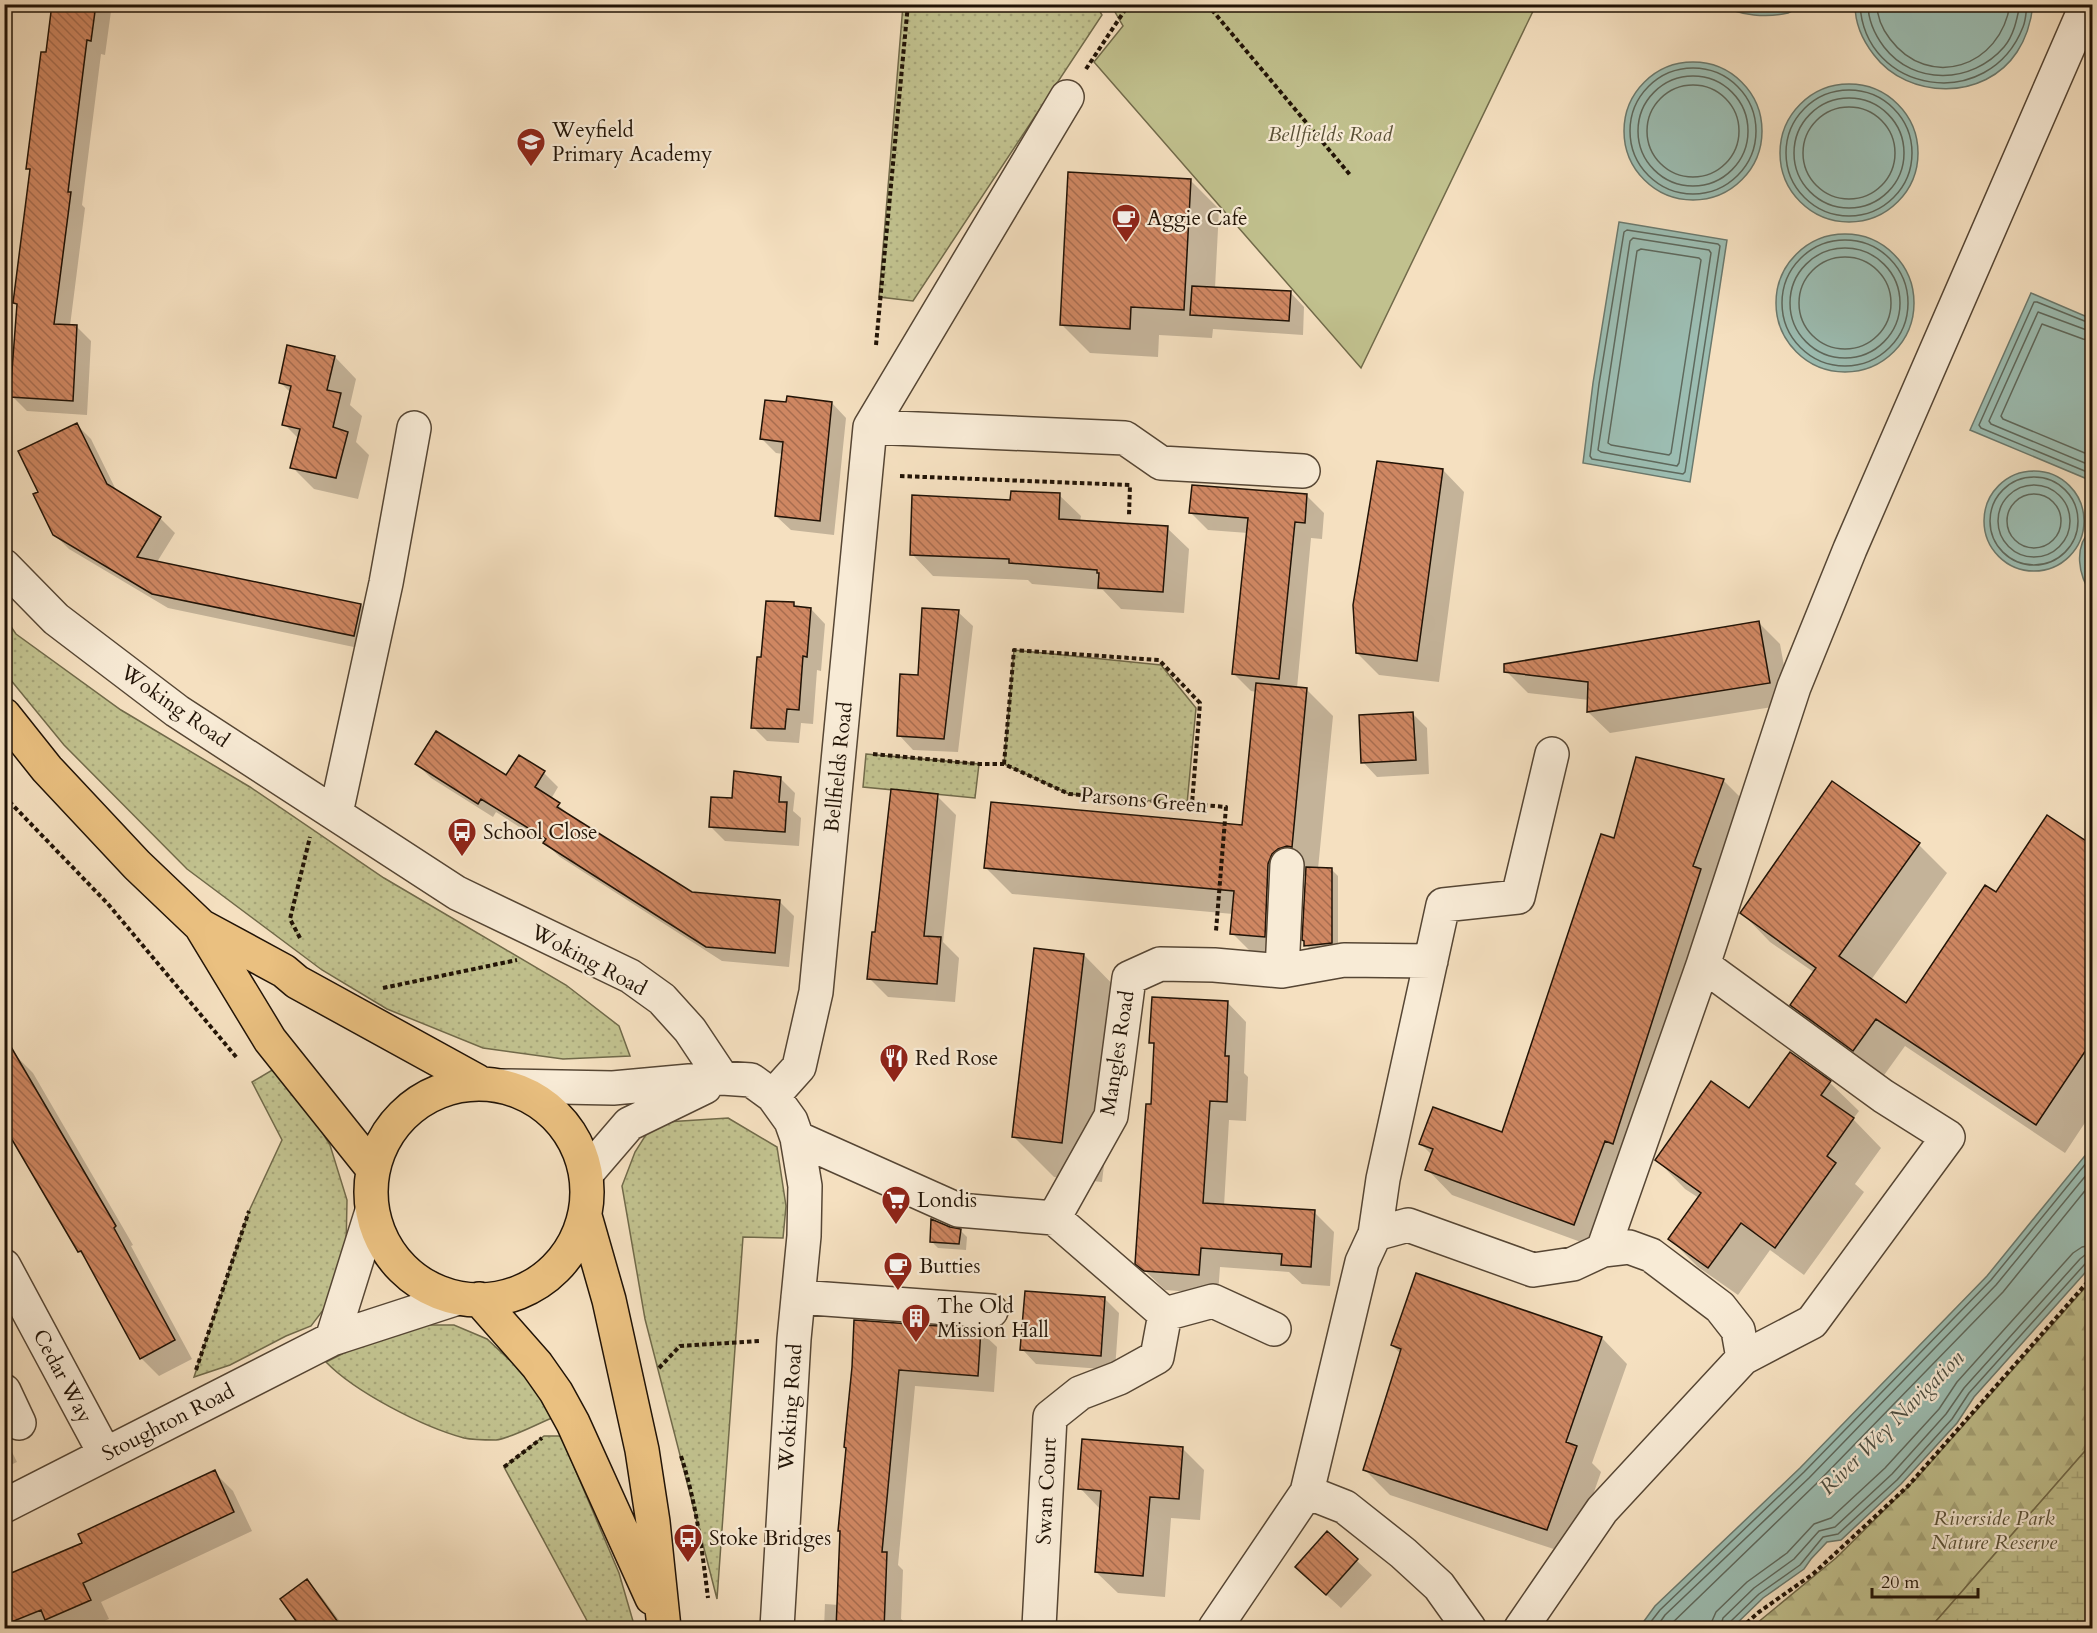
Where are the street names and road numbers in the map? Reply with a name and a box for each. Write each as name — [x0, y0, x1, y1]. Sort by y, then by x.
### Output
street label: Woking Road — [113, 657, 235, 755]
street label: Bellfields Road — [817, 700, 860, 834]
street label: Parsons Green — [1079, 781, 1209, 821]
street label: Woking Road — [525, 917, 652, 1003]
street label: Mangles Road — [1093, 988, 1142, 1118]
street label: Cedar Way — [26, 1324, 99, 1428]
street label: Woking Road — [772, 1343, 809, 1472]
street label: Stoughton Road — [97, 1377, 239, 1468]
street label: Swan Court — [1029, 1436, 1064, 1545]

